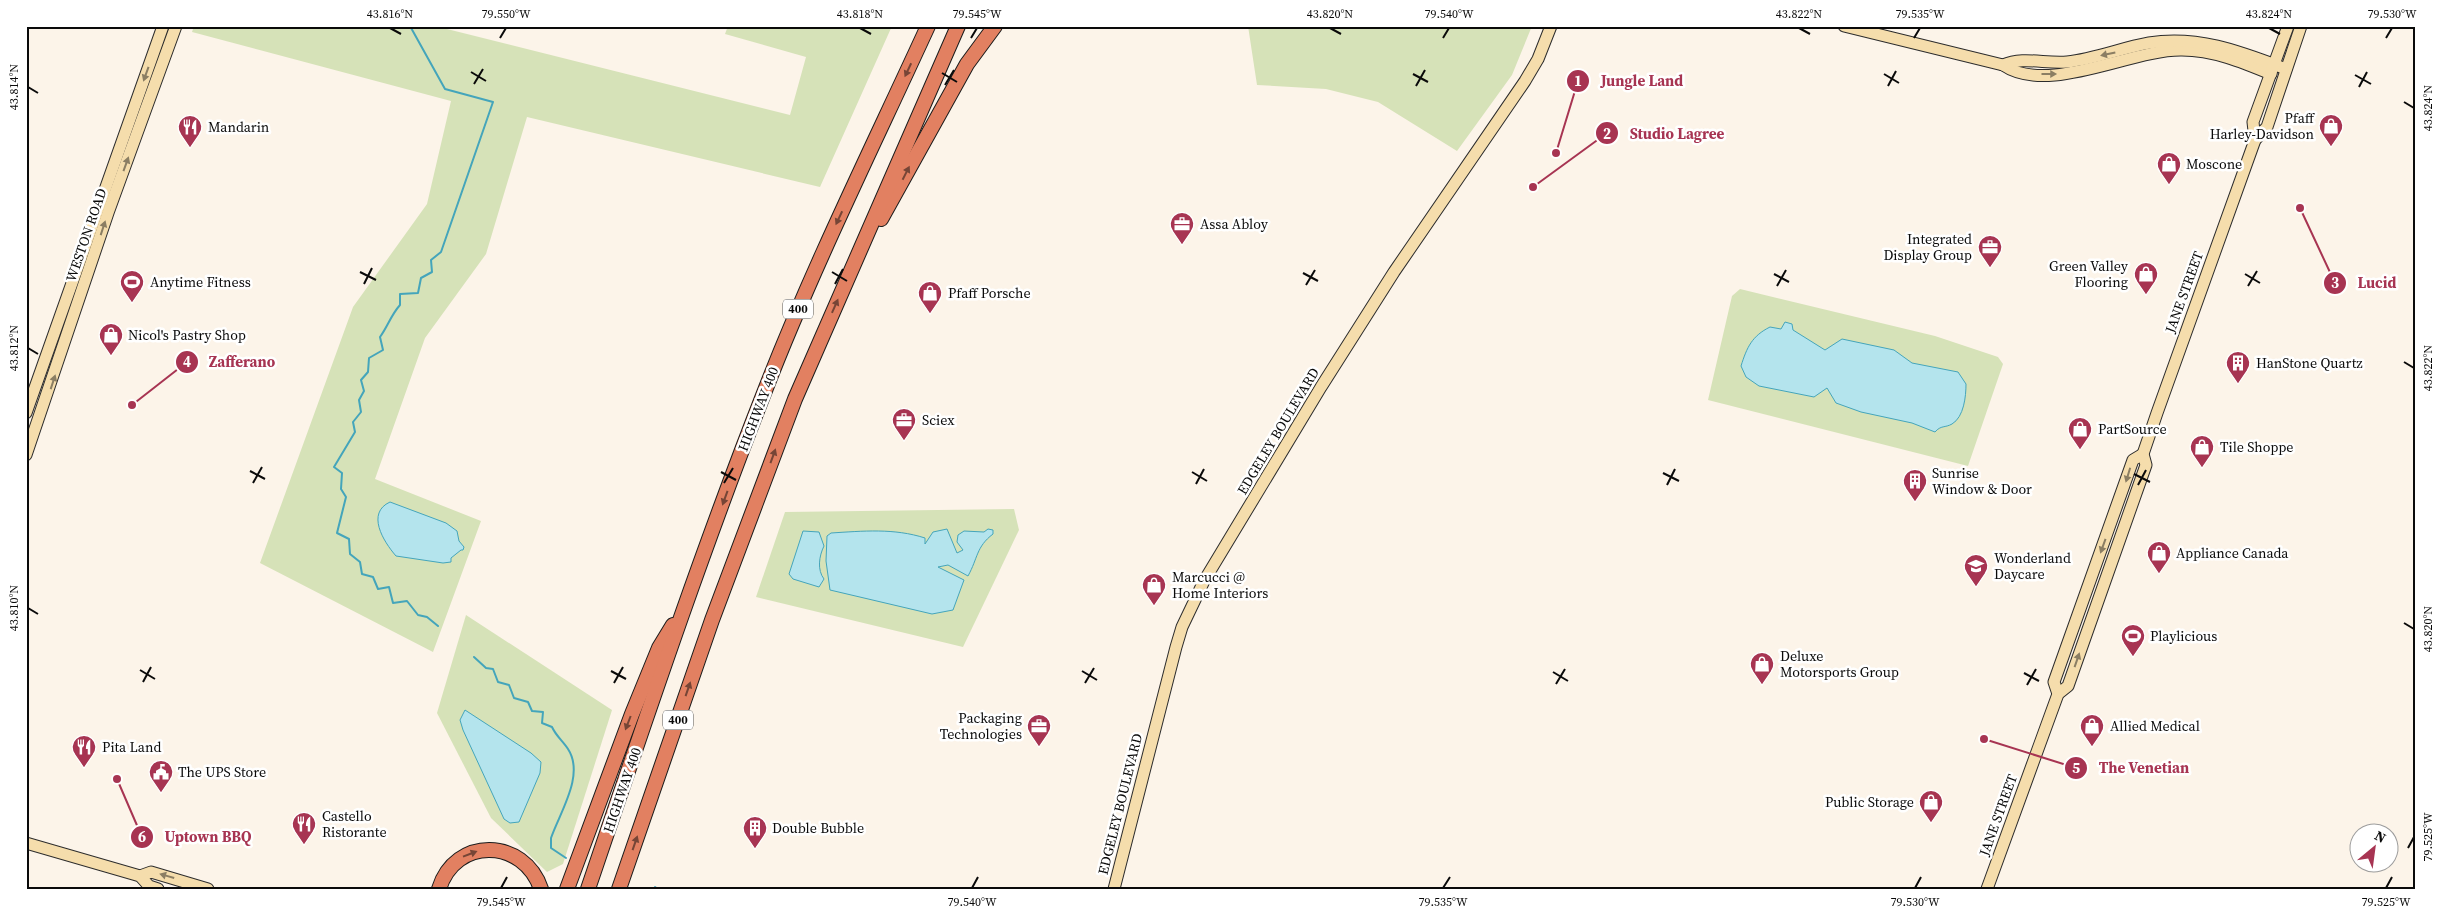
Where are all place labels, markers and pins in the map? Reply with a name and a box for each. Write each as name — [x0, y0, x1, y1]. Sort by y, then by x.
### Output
callout: Jungle Land — [1566, 66, 1693, 96]
place label: Pfaff Harley-Davidson — [2210, 108, 2316, 144]
shop icon: Pfaff Harley-Davidson — [2318, 113, 2344, 147]
restaurant icon: Mandarin — [177, 114, 203, 148]
place label: Mandarin — [208, 117, 270, 137]
callout: Studio Lagree — [1595, 118, 1735, 148]
shop icon: Moscone — [2156, 151, 2182, 185]
place label: Moscone — [2186, 154, 2242, 174]
office icon: Assa Abloy — [1169, 211, 1195, 245]
place label: Assa Abloy — [1200, 214, 1269, 234]
place label: Integrated Display Group — [1883, 229, 1972, 265]
office icon: Integrated Display Group — [1977, 234, 2003, 268]
place label: Green Valley Flooring — [2049, 256, 2129, 292]
shop icon: Green Valley Flooring — [2133, 261, 2159, 295]
callout: Lucid — [2323, 268, 2407, 298]
sports icon: Anytime Fitness — [119, 269, 145, 303]
place label: Anytime Fitness — [150, 272, 251, 292]
shop icon: Pfaff Porsche — [917, 280, 943, 314]
place label: Pfaff Porsche — [948, 283, 1031, 303]
shop icon: Nicol's Pastry Shop — [98, 322, 124, 356]
place label: Nicol's Pastry Shop — [128, 325, 246, 345]
callout: Zafferano — [174, 347, 286, 377]
building icon: HanStone Quartz — [2225, 350, 2251, 384]
place label: HanStone Quartz — [2256, 353, 2363, 373]
office icon: Sciex — [891, 407, 917, 441]
place label: Sciex — [922, 410, 955, 430]
shop icon: PartSource — [2067, 416, 2093, 450]
place label: PartSource — [2098, 419, 2167, 439]
shop icon: Tile Shoppe — [2189, 434, 2215, 468]
place label: Tile Shoppe — [2220, 437, 2294, 457]
place label: Sunrise Window & Door — [1932, 463, 2032, 499]
building icon: Sunrise Window & Door — [1902, 468, 1928, 502]
shop icon: Appliance Canada — [2146, 540, 2172, 574]
place label: Appliance Canada — [2176, 543, 2289, 563]
place label: Wonderland Daycare — [1994, 548, 2071, 584]
school or university icon: Wonderland Daycare — [1963, 553, 1989, 587]
place label: Marcucci @ Home Interiors — [1172, 567, 1268, 603]
shop icon: Marcucci @ Home Interiors — [1141, 572, 1167, 606]
sports icon: Playlicious — [2120, 623, 2146, 657]
place label: Playlicious — [2150, 626, 2217, 646]
place label: Deluxe Motorsports Group — [1780, 646, 1899, 682]
shop icon: Deluxe Motorsports Group — [1749, 651, 1775, 685]
place label: Packaging Technologies — [940, 708, 1022, 744]
office icon: Packaging Technologies — [1026, 713, 1052, 747]
shop icon: Allied Medical — [2079, 713, 2105, 747]
place label: Allied Medical — [2110, 716, 2200, 736]
restaurant icon: Pita Land — [71, 734, 97, 768]
place label: Pita Land — [102, 737, 161, 757]
callout: The Venetian — [2063, 753, 2199, 783]
public building icon: The UPS Store — [148, 759, 174, 793]
place label: The UPS Store — [178, 762, 266, 782]
shop icon: Public Storage — [1918, 789, 1944, 823]
place label: Public Storage — [1825, 792, 1914, 812]
place label: Castello Ristorante — [322, 806, 387, 842]
restaurant icon: Castello Ristorante — [291, 811, 317, 845]
building icon: Double Bubble — [742, 815, 768, 849]
place label: Double Bubble — [772, 818, 864, 838]
callout: Uptown BBQ — [129, 822, 262, 852]

